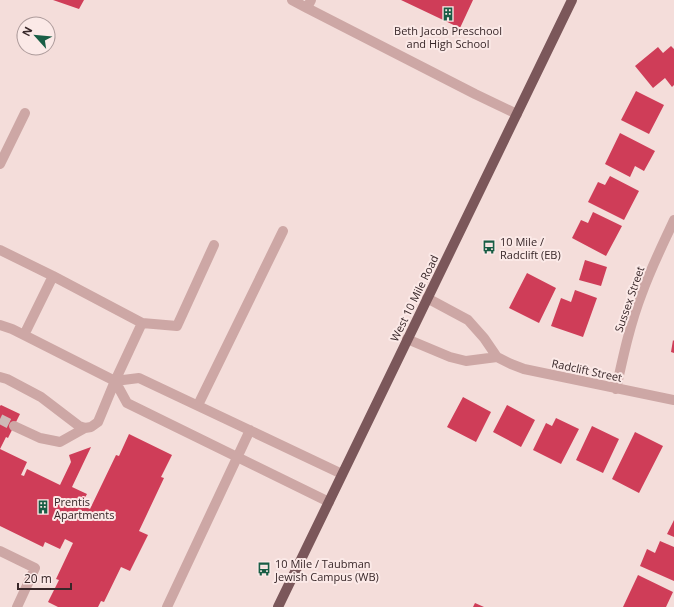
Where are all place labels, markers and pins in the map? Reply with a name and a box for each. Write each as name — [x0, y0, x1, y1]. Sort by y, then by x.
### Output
building icon: Beth Jacob Preschool and High School — [440, 6, 456, 22]
place label: Beth Jacob Preschool and High School — [394, 23, 502, 51]
place label: 10 Mile / Radclift (EB) — [500, 234, 561, 262]
bus stop icon: 10 Mile / Radclift (EB) — [481, 239, 497, 255]
place label: Prentis Apartments — [54, 494, 114, 522]
building icon: Prentis Apartments — [35, 499, 51, 515]
place label: 10 Mile / Taubman Jewish Campus (WB) — [274, 556, 379, 584]
bus stop icon: 10 Mile / Taubman Jewish Campus (WB) — [256, 561, 272, 577]

